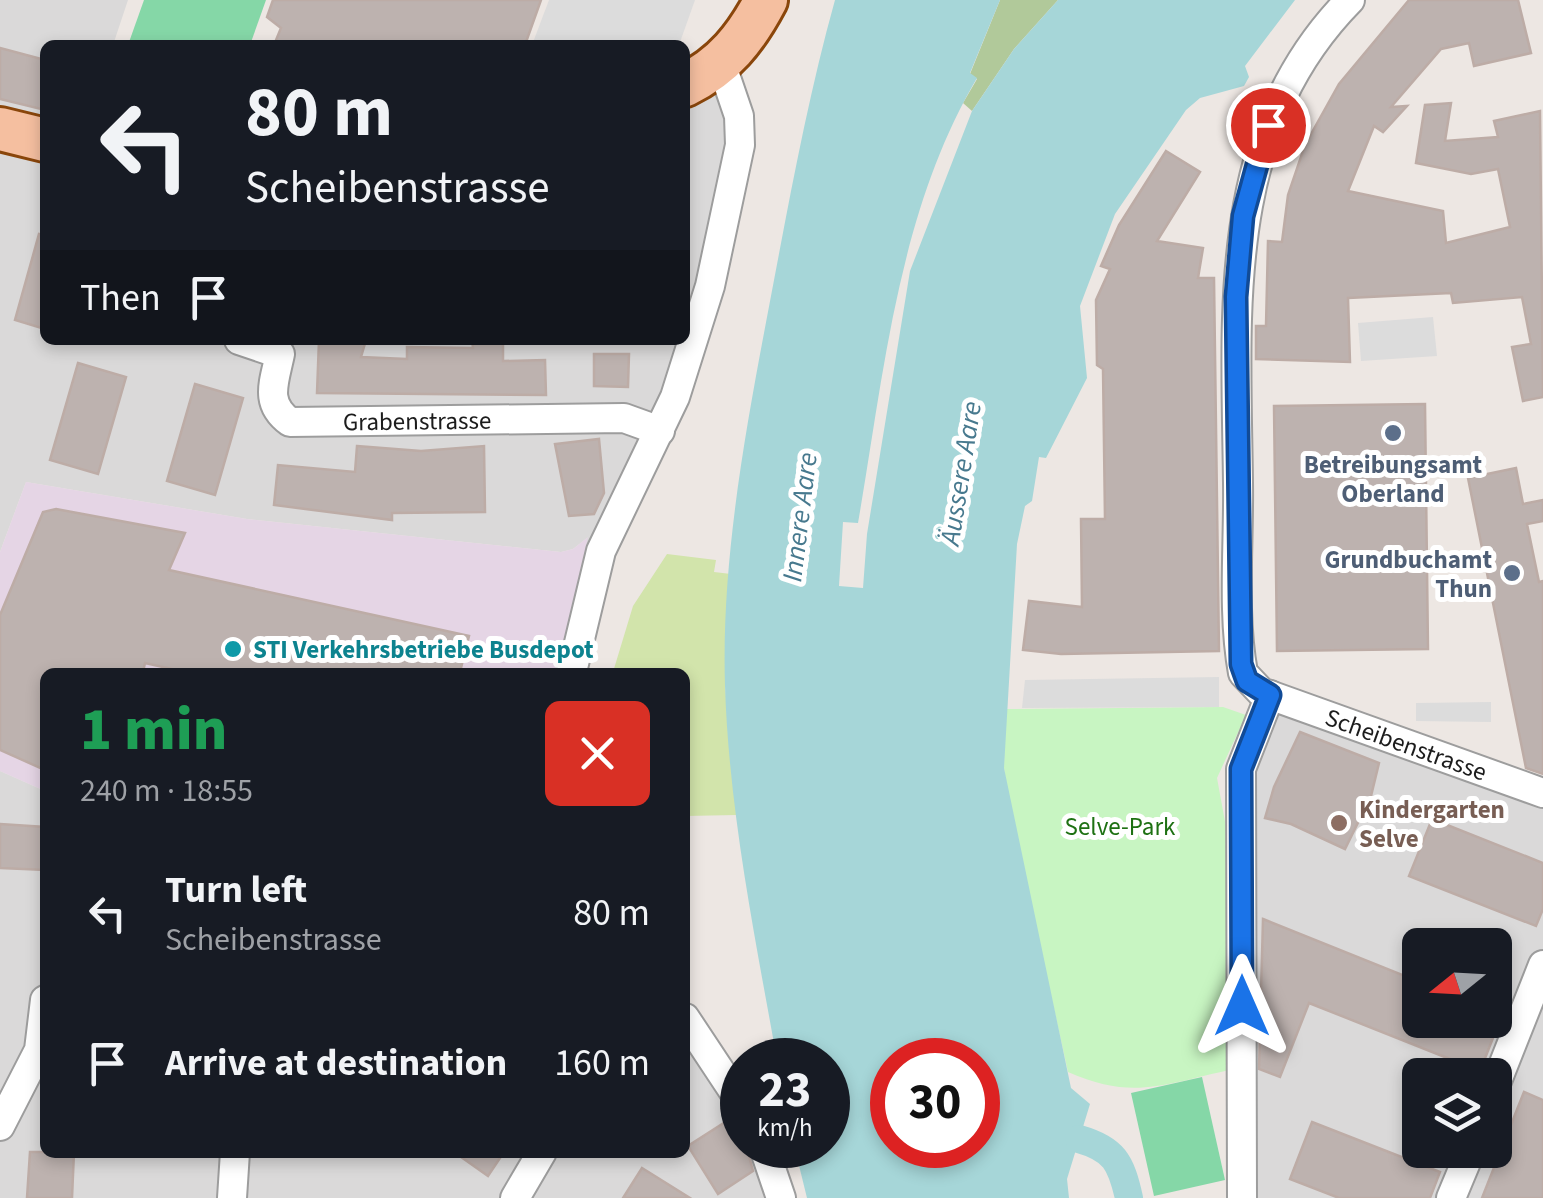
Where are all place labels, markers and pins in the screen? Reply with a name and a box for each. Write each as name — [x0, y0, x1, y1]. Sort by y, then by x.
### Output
pin — [1226, 83, 1311, 168]
marker: Betreibungsamt Oberland — [1382, 422, 1404, 444]
place label: Betreibungsamt Oberland — [1304, 447, 1483, 512]
place label: Grundbuchamt Thun — [1325, 542, 1492, 607]
marker: Grundbuchamt Thun — [1501, 562, 1523, 584]
place label: STI Verkehrsbetriebe Busdepot — [253, 632, 594, 668]
marker: STI Verkehrsbetriebe Busdepot — [222, 638, 244, 660]
place label: Kindergarten Selve — [1359, 792, 1505, 857]
marker: Kindergarten Selve — [1328, 812, 1350, 834]

